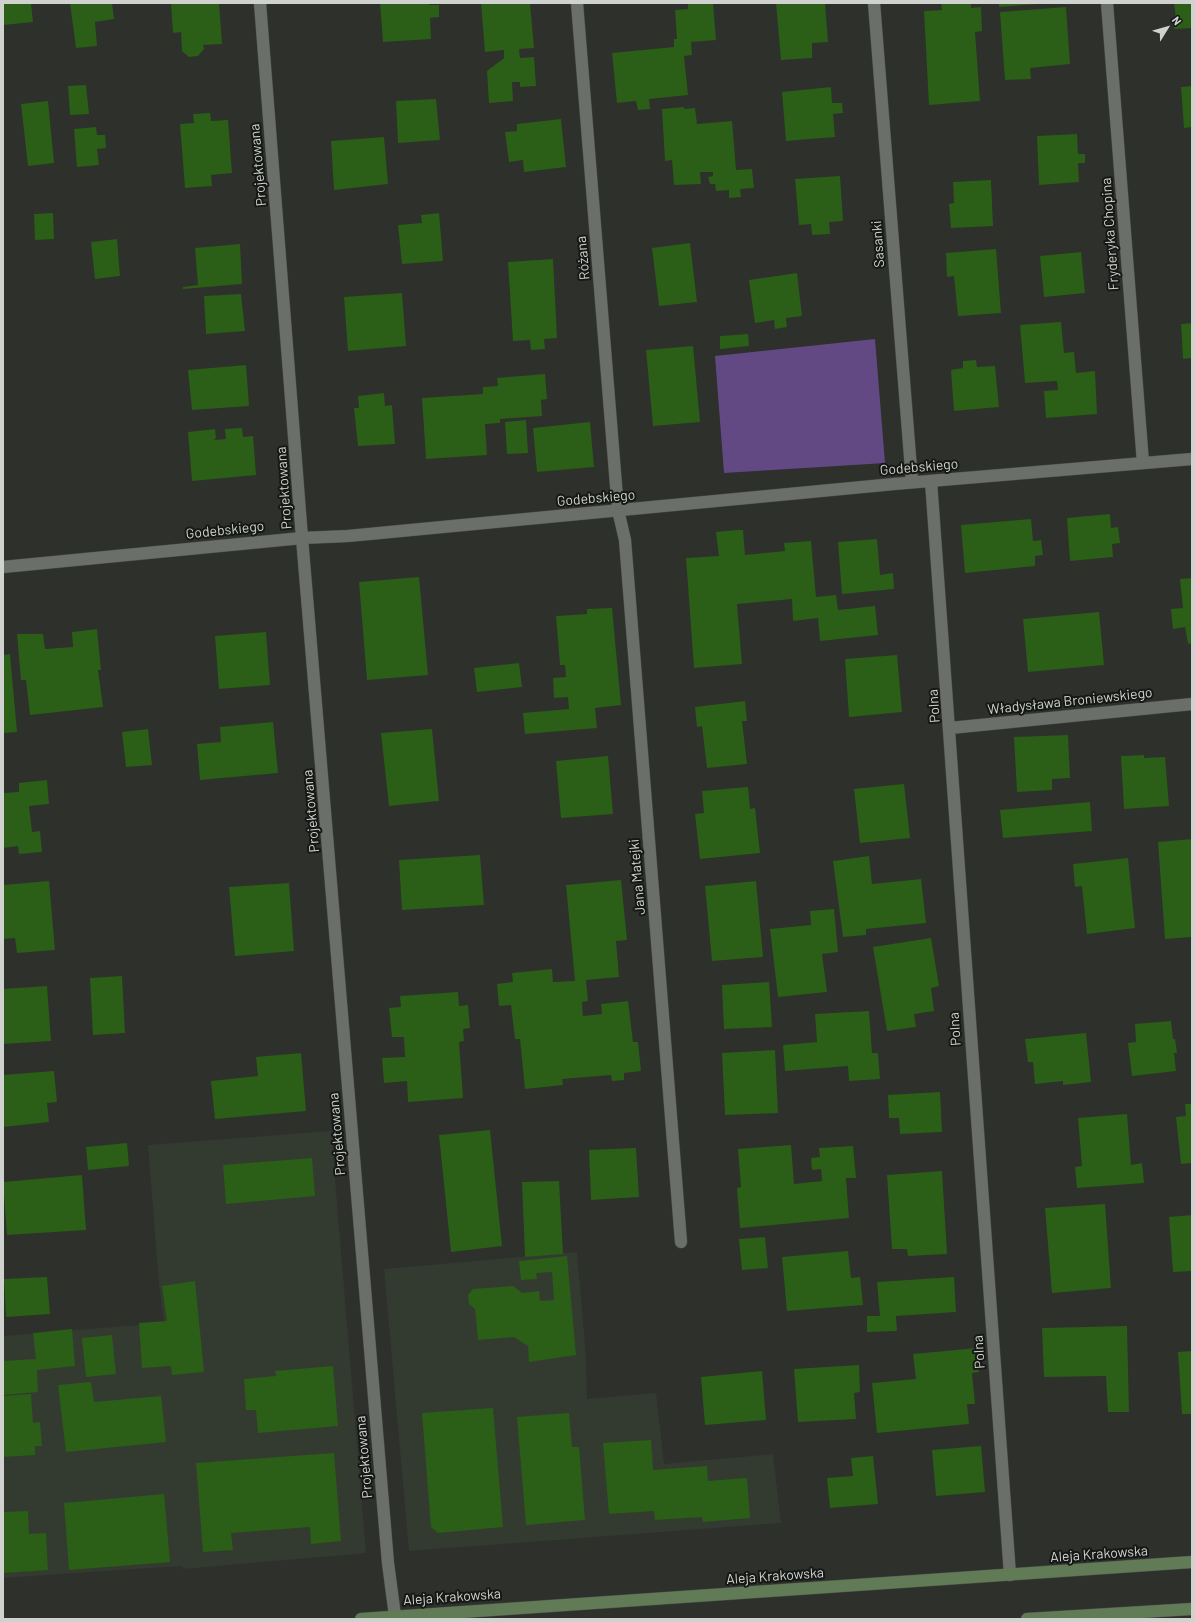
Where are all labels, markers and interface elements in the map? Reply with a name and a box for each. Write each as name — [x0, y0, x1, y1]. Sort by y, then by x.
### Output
north arrow — [1147, 8, 1187, 48]
text: N — [1170, 14, 1184, 27]
street label: Projektowana — [246, 123, 270, 207]
street label: Fryderyka Chopina — [1098, 177, 1122, 291]
street label: Sasanki — [868, 220, 888, 268]
street label: Różana — [573, 235, 593, 281]
street label: Projektowana — [273, 446, 295, 530]
street label: Godebskiego — [879, 455, 959, 479]
street label: Godebskiego — [556, 486, 636, 510]
street label: Godebskiego — [185, 518, 265, 542]
street label: Władysława Broniewskiego — [987, 684, 1153, 718]
street label: Polna — [924, 689, 944, 723]
street label: Projektowana — [299, 769, 323, 853]
street label: Jana Matejki — [625, 838, 649, 916]
street label: Polna — [945, 1012, 965, 1046]
street label: Projektowana — [325, 1092, 349, 1176]
street label: Polna — [969, 1335, 989, 1369]
street label: Projektowana — [352, 1415, 376, 1499]
street label: Aleja Krakowska — [1050, 1542, 1148, 1566]
street label: Aleja Krakowska — [726, 1564, 824, 1588]
street label: Aleja Krakowska — [403, 1585, 501, 1609]

